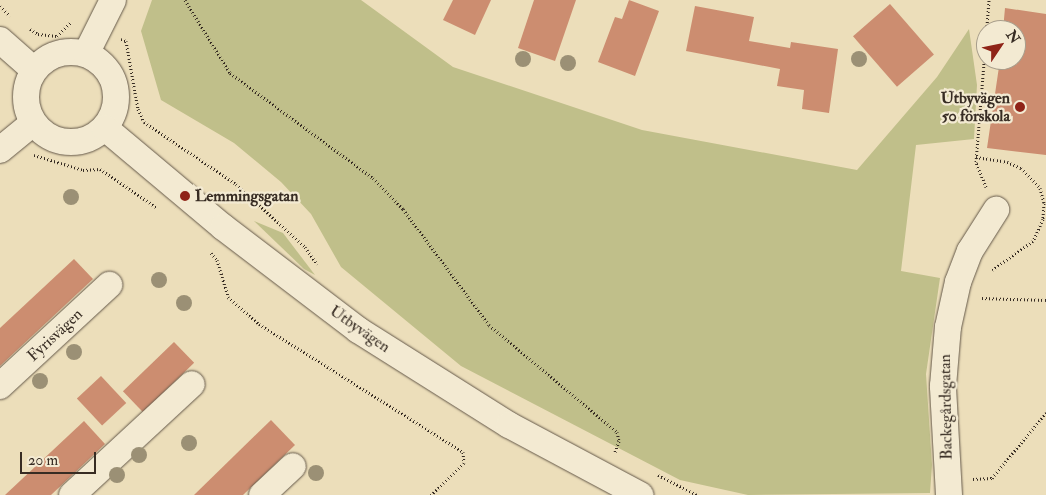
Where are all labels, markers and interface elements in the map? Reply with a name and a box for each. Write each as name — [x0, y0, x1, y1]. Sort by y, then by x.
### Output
north arrow — [976, 20, 1026, 70]
text: N — [1002, 27, 1024, 47]
place label: Utbyvägen 50 förskola — [941, 88, 1010, 126]
marker: Utbyvägen 50 förskola — [1014, 101, 1026, 113]
place label: Lemmingsgatan — [195, 186, 298, 206]
marker: Lemmingsgatan — [179, 190, 191, 202]
street label: Utbyvägen — [326, 301, 394, 357]
street label: Fyrisvägen — [23, 305, 87, 365]
street label: Backegårdsgatan — [935, 354, 957, 460]
scale bar — [22, 442, 99, 474]
text: 20 m — [28, 451, 58, 470]

